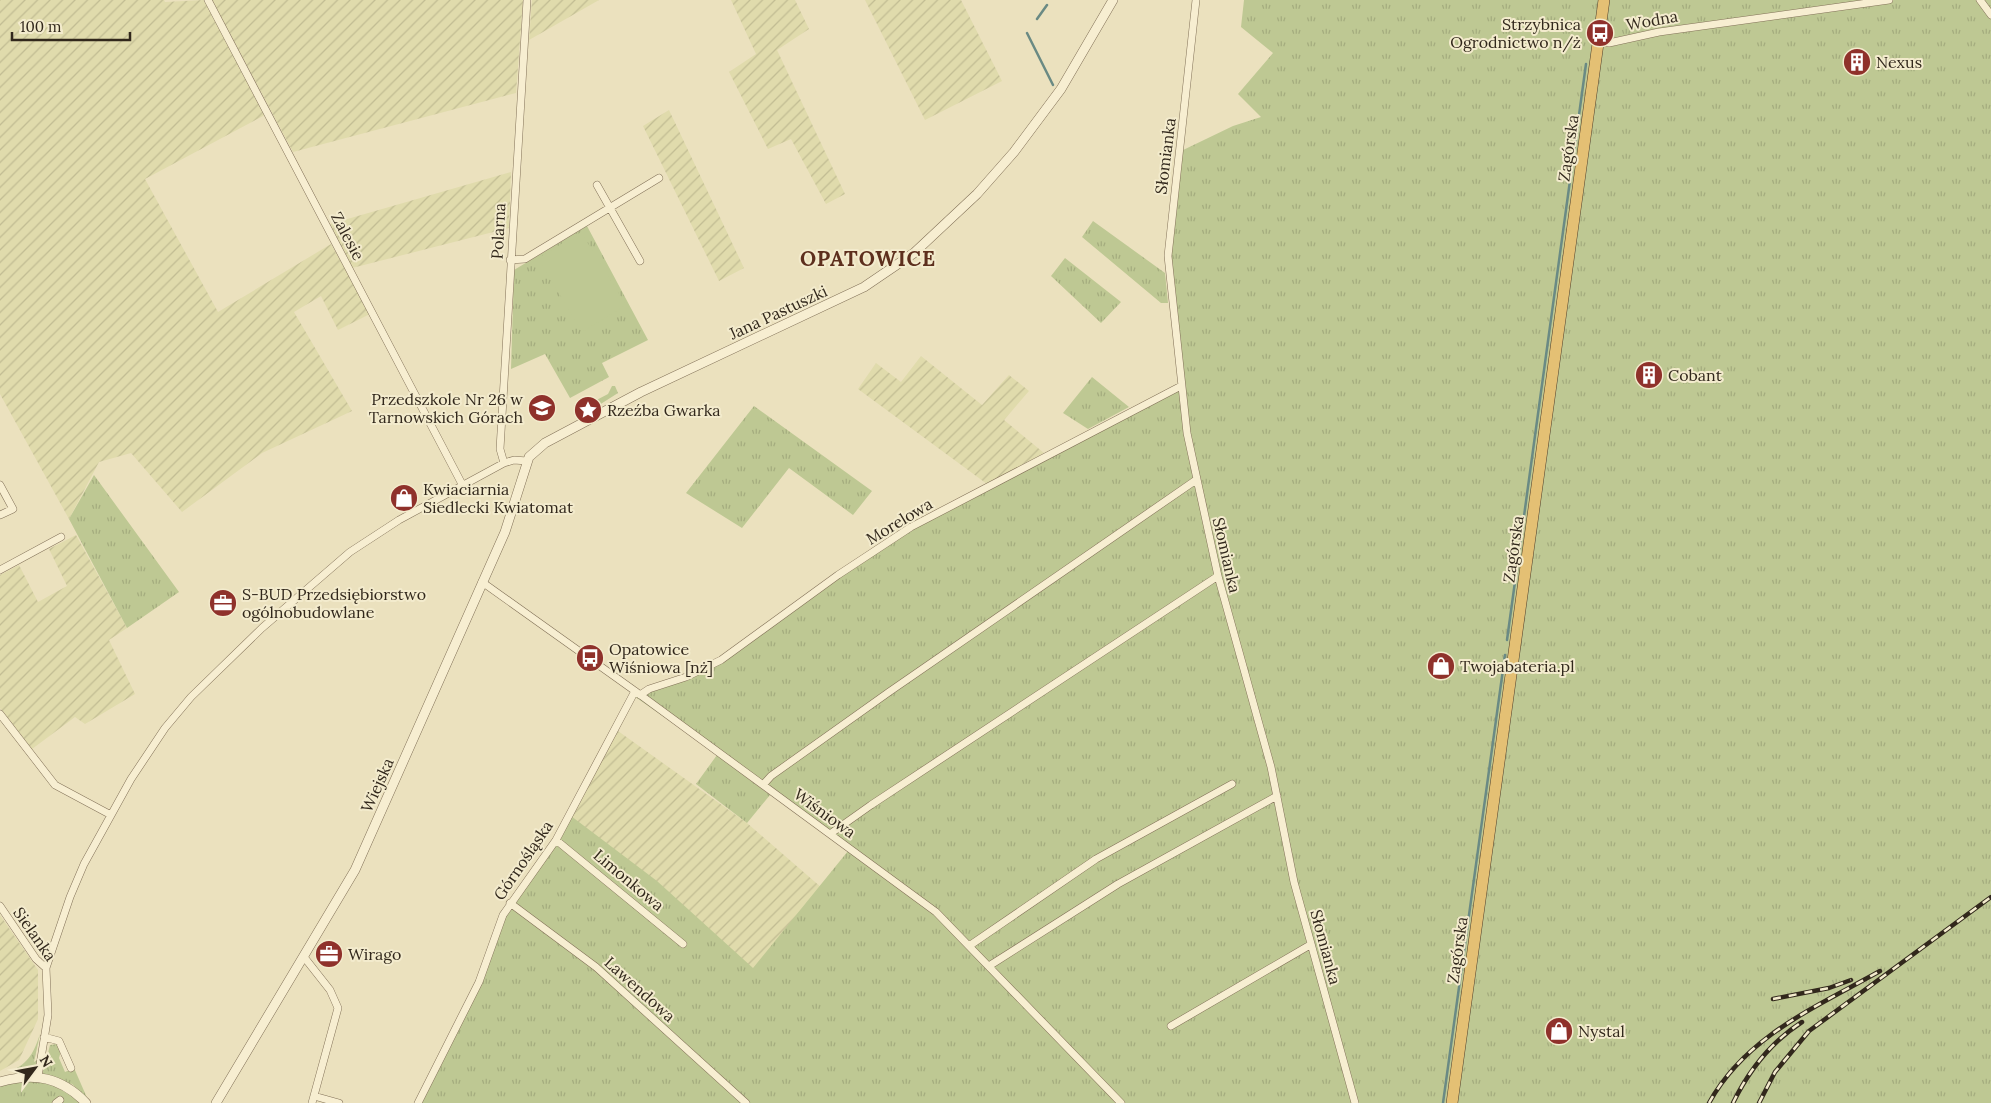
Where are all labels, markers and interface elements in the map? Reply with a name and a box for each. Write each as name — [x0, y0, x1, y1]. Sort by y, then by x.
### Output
street label: Wodna — [1625, 6, 1679, 34]
scale bar — [12, 10, 130, 42]
place label: Strzybnica Ogrodnictwo n/ż — [1450, 14, 1581, 53]
text: 100 m — [20, 17, 61, 36]
bus stop icon: Strzybnica Ogrodnictwo n/ż — [1585, 18, 1615, 48]
building icon: Nexus — [1842, 47, 1872, 77]
place label: Nexus — [1876, 52, 1922, 72]
street label: Zagórska — [1553, 113, 1583, 183]
street label: Słomianka — [1150, 117, 1180, 195]
street label: Polarna — [487, 202, 509, 260]
street label: Zalesie — [327, 209, 369, 264]
district label: OPATOWICE — [800, 245, 936, 272]
street label: Jana Pastuszki — [725, 281, 830, 344]
building icon: Cobant — [1634, 360, 1664, 390]
place label: Cobant — [1668, 365, 1723, 385]
place label: Przedszkole Nr 26 w Tarnowskich Górach — [369, 389, 523, 427]
school or university icon: Przedszkole Nr 26 w Tarnowskich Górach — [527, 393, 557, 423]
place icon: Rzeźba Gwarka — [573, 395, 603, 425]
place label: Rzeźba Gwarka — [607, 400, 721, 420]
place label: Kwiaciarnia Siedlecki Kwiatomat — [423, 479, 574, 517]
shop icon: Kwiaciarnia Siedlecki Kwiatomat — [389, 483, 419, 513]
street label: Morelowa — [862, 493, 936, 549]
street label: Zagórska — [1498, 514, 1528, 584]
street label: Słomianka — [1209, 515, 1245, 595]
place label: S-BUD Przedsiębiorstwo ogólnobudowlane — [242, 584, 426, 622]
office icon: S-BUD Przedsiębiorstwo ogólnobudowlane — [208, 588, 238, 618]
place label: Opatowice Wiśniowa [nż] — [609, 639, 713, 677]
bus stop icon: Opatowice Wiśniowa [nż] — [575, 643, 605, 673]
shop icon: Twojabateria.pl — [1426, 651, 1456, 681]
place label: Twojabateria.pl — [1460, 656, 1575, 676]
street label: Wiejska — [356, 755, 398, 815]
street label: Wiśniowa — [790, 784, 860, 842]
street label: Górnośląska — [489, 816, 557, 904]
street label: Limonkowa — [590, 845, 668, 915]
street label: Sielanka — [9, 903, 61, 965]
street label: Słomianka — [1306, 907, 1346, 987]
street label: Zagórska — [1442, 915, 1472, 985]
office icon: Wirago — [314, 939, 344, 969]
place label: Wirago — [348, 944, 401, 964]
street label: Lawendowa — [600, 952, 680, 1026]
shop icon: Nystal — [1544, 1016, 1574, 1046]
place label: Nystal — [1578, 1021, 1625, 1041]
north arrow — [10, 1043, 60, 1093]
text: N — [36, 1052, 57, 1071]

